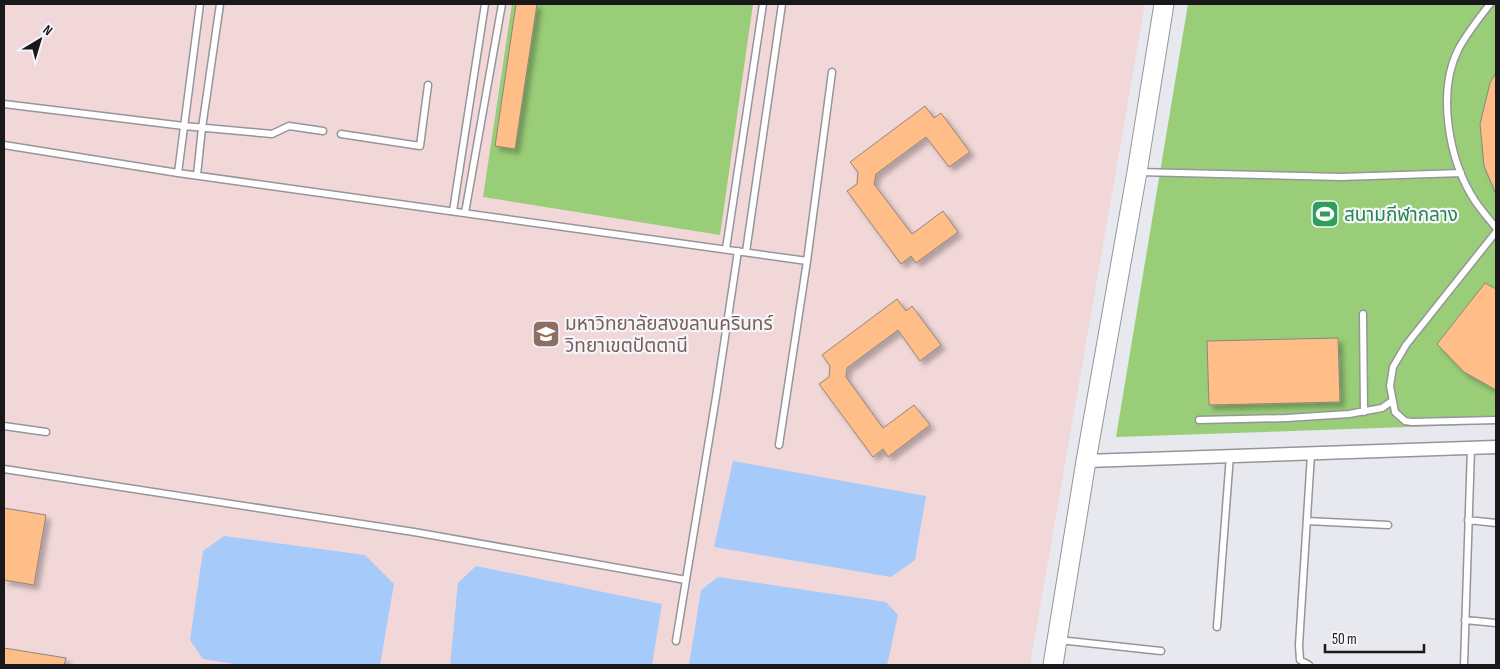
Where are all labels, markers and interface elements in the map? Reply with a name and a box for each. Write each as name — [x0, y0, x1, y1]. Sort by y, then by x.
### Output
north arrow — [15, 15, 65, 65]
text: N — [40, 21, 56, 39]
sports icon: สนามกีฬากลาง — [1310, 199, 1340, 229]
place label: สนามกีฬากลาง — [1344, 204, 1458, 227]
place label: มหาวิทยาลัยสงขลานครินทร์ วิทยาเขตปัตตานี — [565, 313, 774, 358]
school or university icon: มหาวิทยาลัยสงขลานครินทร์ วิทยาเขตปัตตานี — [531, 319, 561, 349]
scale bar — [1325, 622, 1424, 654]
text: 50 m — [1332, 630, 1357, 649]

